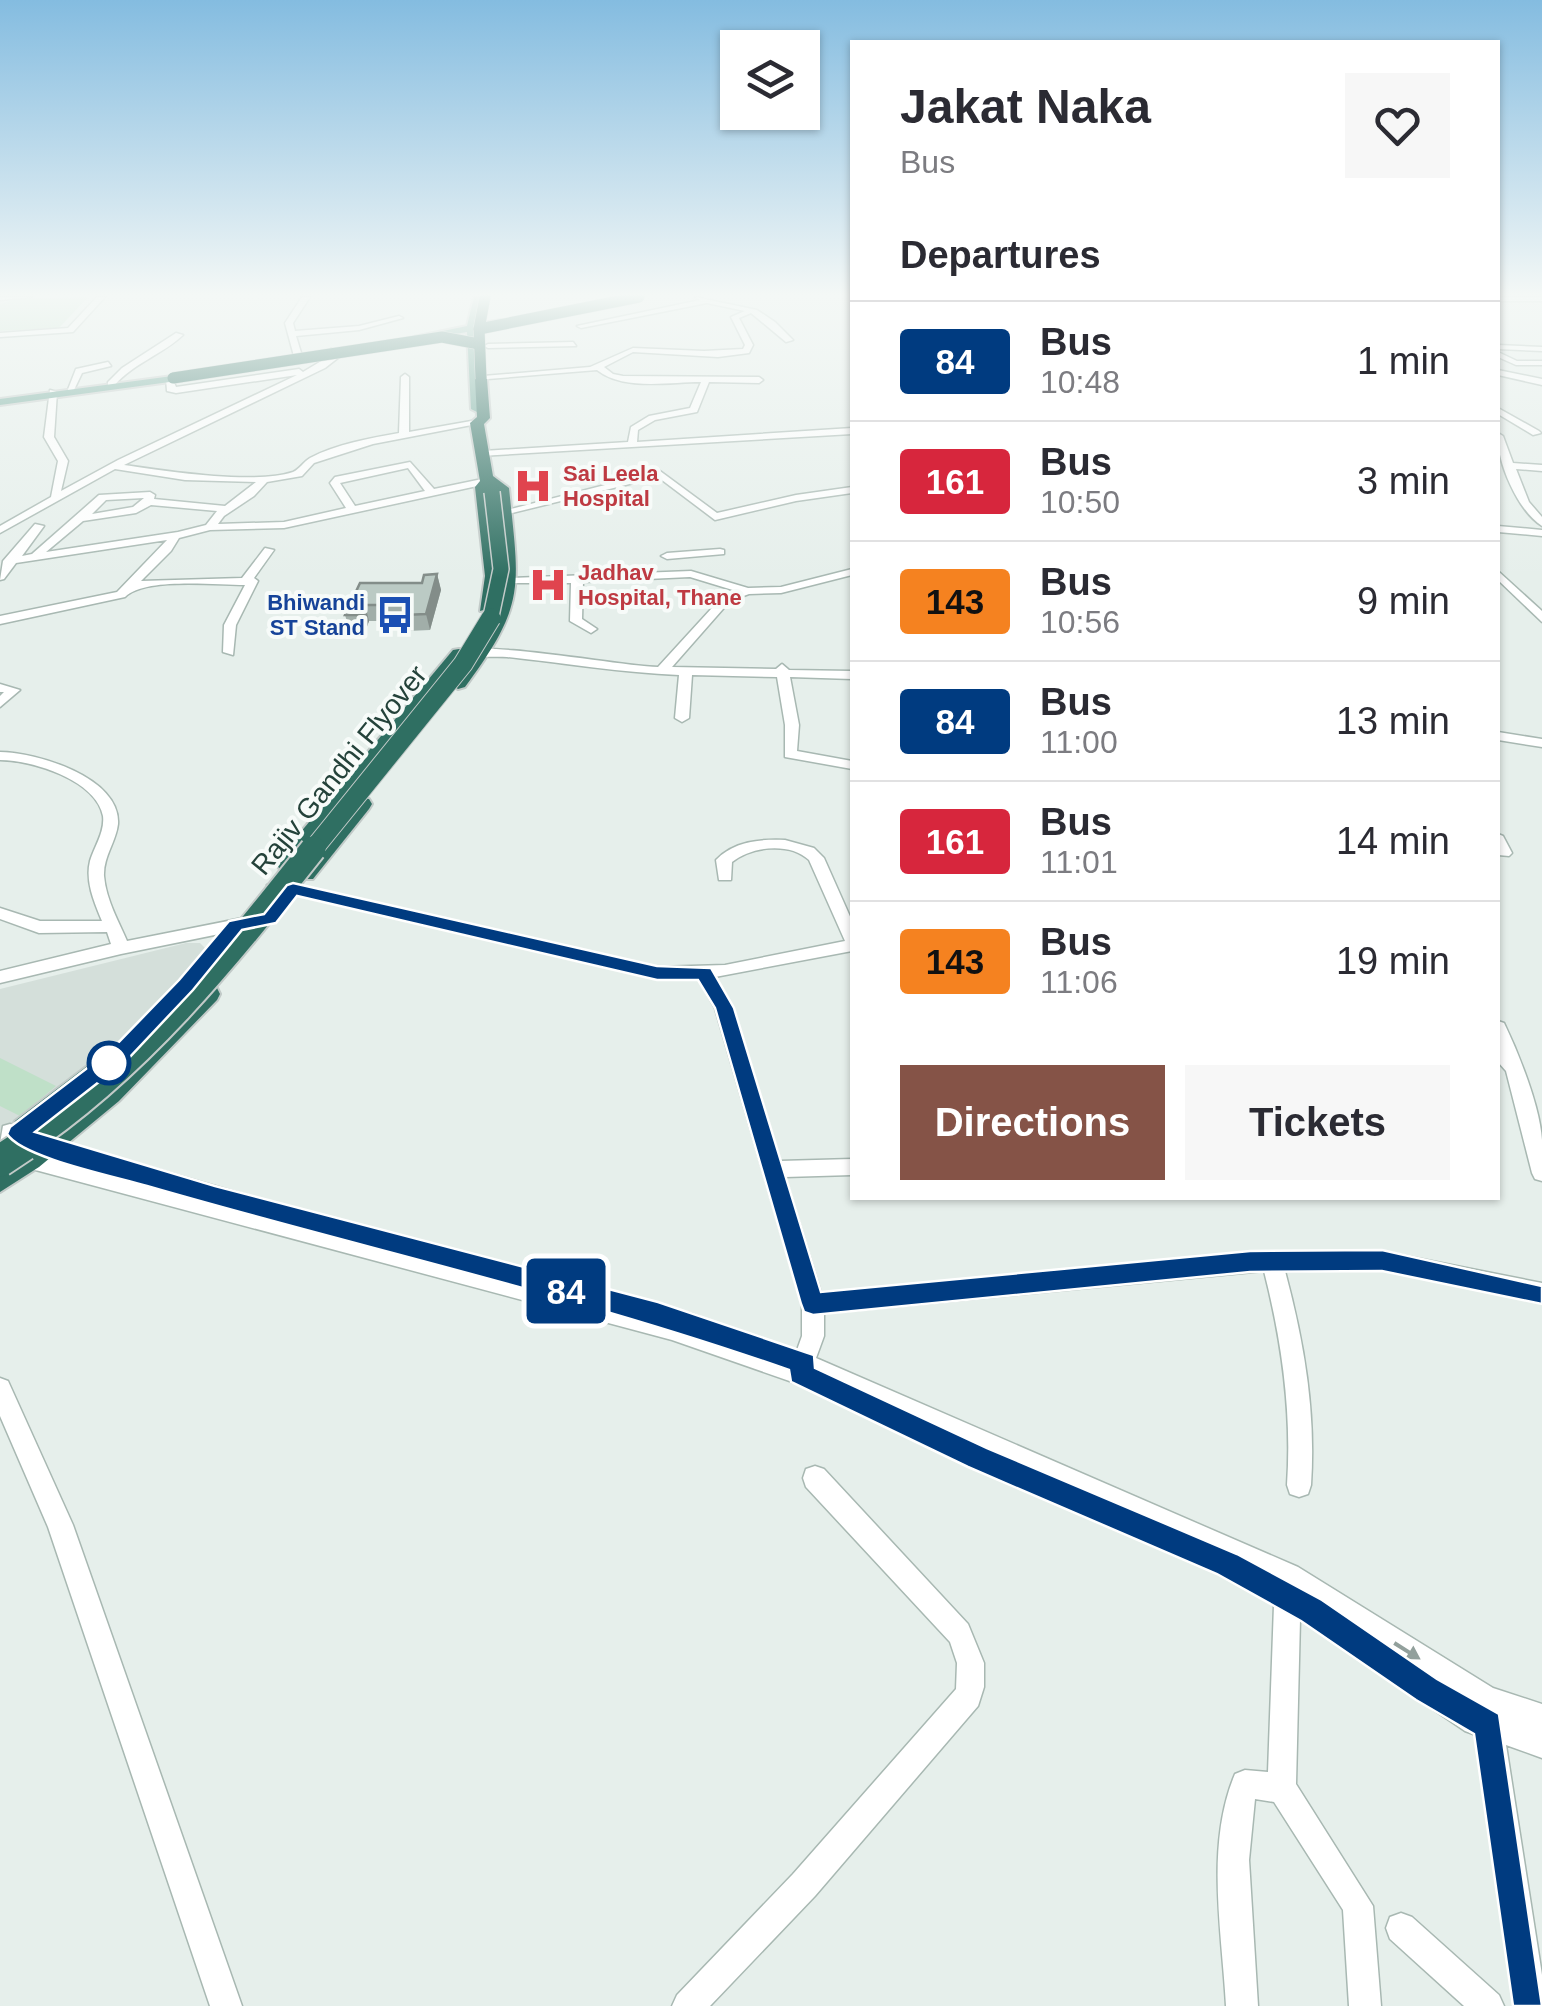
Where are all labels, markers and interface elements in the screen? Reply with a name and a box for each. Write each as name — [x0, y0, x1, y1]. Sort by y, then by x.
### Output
map controls — [720, 30, 820, 130]
button: layers — [720, 30, 820, 130]
button: heart — [1345, 73, 1450, 178]
text: Jakat Naka — [900, 80, 1151, 133]
text: Bus — [900, 144, 955, 180]
text: Departures — [900, 234, 1101, 276]
text: Bus — [1040, 321, 1112, 363]
text: 1 min — [1357, 340, 1450, 382]
text: 84 — [936, 342, 974, 381]
text: 10:48 — [1040, 364, 1120, 400]
text: Bus — [1040, 441, 1112, 483]
text: 3 min — [1357, 460, 1450, 502]
place label: Sai Leela Hospital — [563, 461, 659, 511]
text: 161 — [926, 462, 984, 501]
hospital icon: Sai Leela Hospital — [512, 465, 554, 507]
text: 10:50 — [1040, 484, 1120, 520]
place label: Jadhav Hospital, Thane — [578, 560, 742, 610]
text: Bus — [1040, 561, 1112, 603]
hospital icon: Jadhav Hospital, Thane — [527, 564, 569, 606]
text: 9 min — [1357, 580, 1450, 622]
text: 143 — [926, 582, 984, 621]
place label: Bhiwandi ST Stand — [267, 590, 365, 640]
bus stop icon: Bhiwandi ST Stand — [374, 594, 416, 636]
text: 10:56 — [1040, 604, 1120, 640]
street label: Rajiv Gandhi Flyover — [245, 659, 433, 881]
text: Bus — [1040, 681, 1112, 723]
text: 13 min — [1336, 700, 1450, 742]
text: 84 — [936, 702, 974, 741]
text: 11:00 — [1040, 724, 1118, 760]
text: Bus — [1040, 801, 1112, 843]
text: 14 min — [1336, 820, 1450, 862]
text: 161 — [926, 822, 984, 861]
text: 11:01 — [1040, 844, 1118, 880]
text: Bus — [1040, 921, 1112, 963]
text: 19 min — [1336, 940, 1450, 982]
text: 143 — [926, 942, 984, 981]
text: 11:06 — [1040, 964, 1118, 1000]
unlabelled marker — [88, 1042, 130, 1084]
button: Directions — [900, 1065, 1165, 1180]
button: Tickets — [1185, 1065, 1450, 1180]
line badge: 84 — [521, 1258, 611, 1324]
text: 84 — [547, 1272, 585, 1311]
one-way arrow — [1393, 1641, 1421, 1659]

